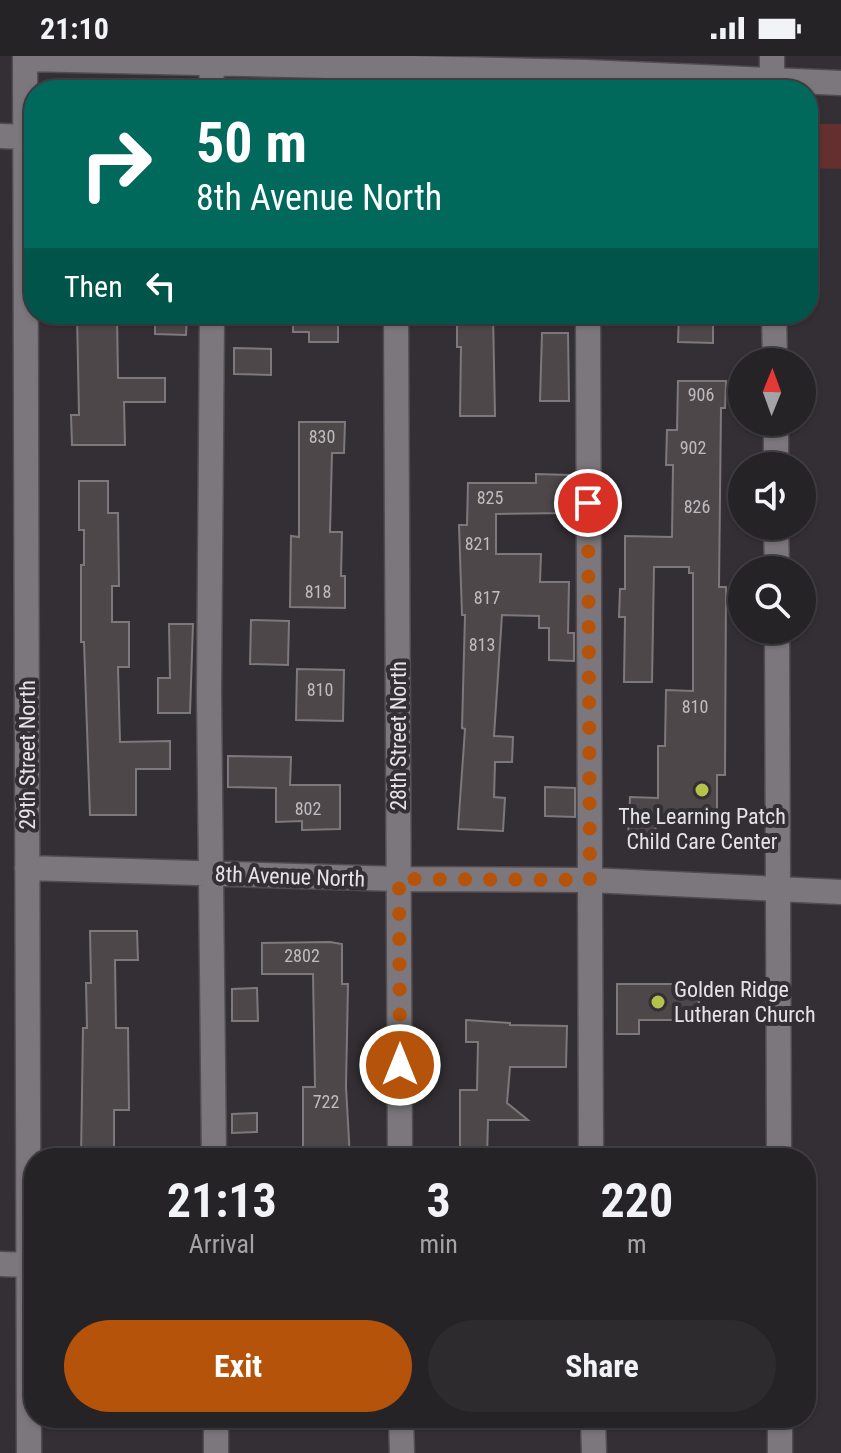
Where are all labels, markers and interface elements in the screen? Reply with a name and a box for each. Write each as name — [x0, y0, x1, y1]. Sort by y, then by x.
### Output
text: 21:10 — [40, 11, 109, 46]
text: 50 m — [196, 110, 307, 176]
icon: right — [64, 112, 168, 216]
text: 8th Avenue North — [196, 177, 442, 219]
icon: left — [139, 264, 183, 308]
text: Then — [64, 269, 123, 304]
north arrow — [728, 348, 816, 436]
map controls — [728, 348, 816, 644]
house number: 906 — [688, 384, 714, 405]
house number: 830 — [309, 426, 335, 447]
house number: 902 — [680, 437, 706, 458]
button: sound — [728, 452, 816, 540]
pin — [554, 469, 622, 537]
icon: arrive — [566, 481, 610, 525]
house number: 825 — [477, 487, 503, 508]
house number: 826 — [684, 496, 710, 517]
house number: 821 — [465, 533, 491, 554]
button: search — [728, 556, 816, 644]
house number: 818 — [305, 581, 331, 602]
house number: 817 — [474, 587, 500, 608]
house number: 813 — [469, 634, 495, 655]
street label: 28th Street North — [386, 661, 411, 811]
house number: 810 — [307, 679, 333, 700]
street label: 29th Street North — [15, 680, 40, 830]
house number: 810 — [682, 696, 708, 717]
marker: The Learning Patch Child Care Center — [693, 781, 711, 799]
house number: 802 — [295, 798, 321, 819]
place label: The Learning Patch Child Care Center — [618, 804, 786, 854]
street label: 8th Avenue North — [214, 861, 366, 892]
house number: 2802 — [284, 945, 320, 966]
place label: Golden Ridge Lutheran Church — [674, 977, 816, 1027]
marker: Golden Ridge Lutheran Church — [649, 993, 667, 1011]
position arrow — [358, 1023, 442, 1107]
house number: 722 — [313, 1091, 339, 1112]
text: 21:13 — [167, 1172, 277, 1229]
text: 3 — [427, 1172, 451, 1229]
text: 220 — [600, 1172, 673, 1229]
text: Arrival — [189, 1229, 255, 1259]
text: min — [420, 1229, 458, 1259]
text: m — [627, 1229, 647, 1259]
button: Exit — [64, 1320, 412, 1412]
button: Share — [428, 1320, 776, 1412]

